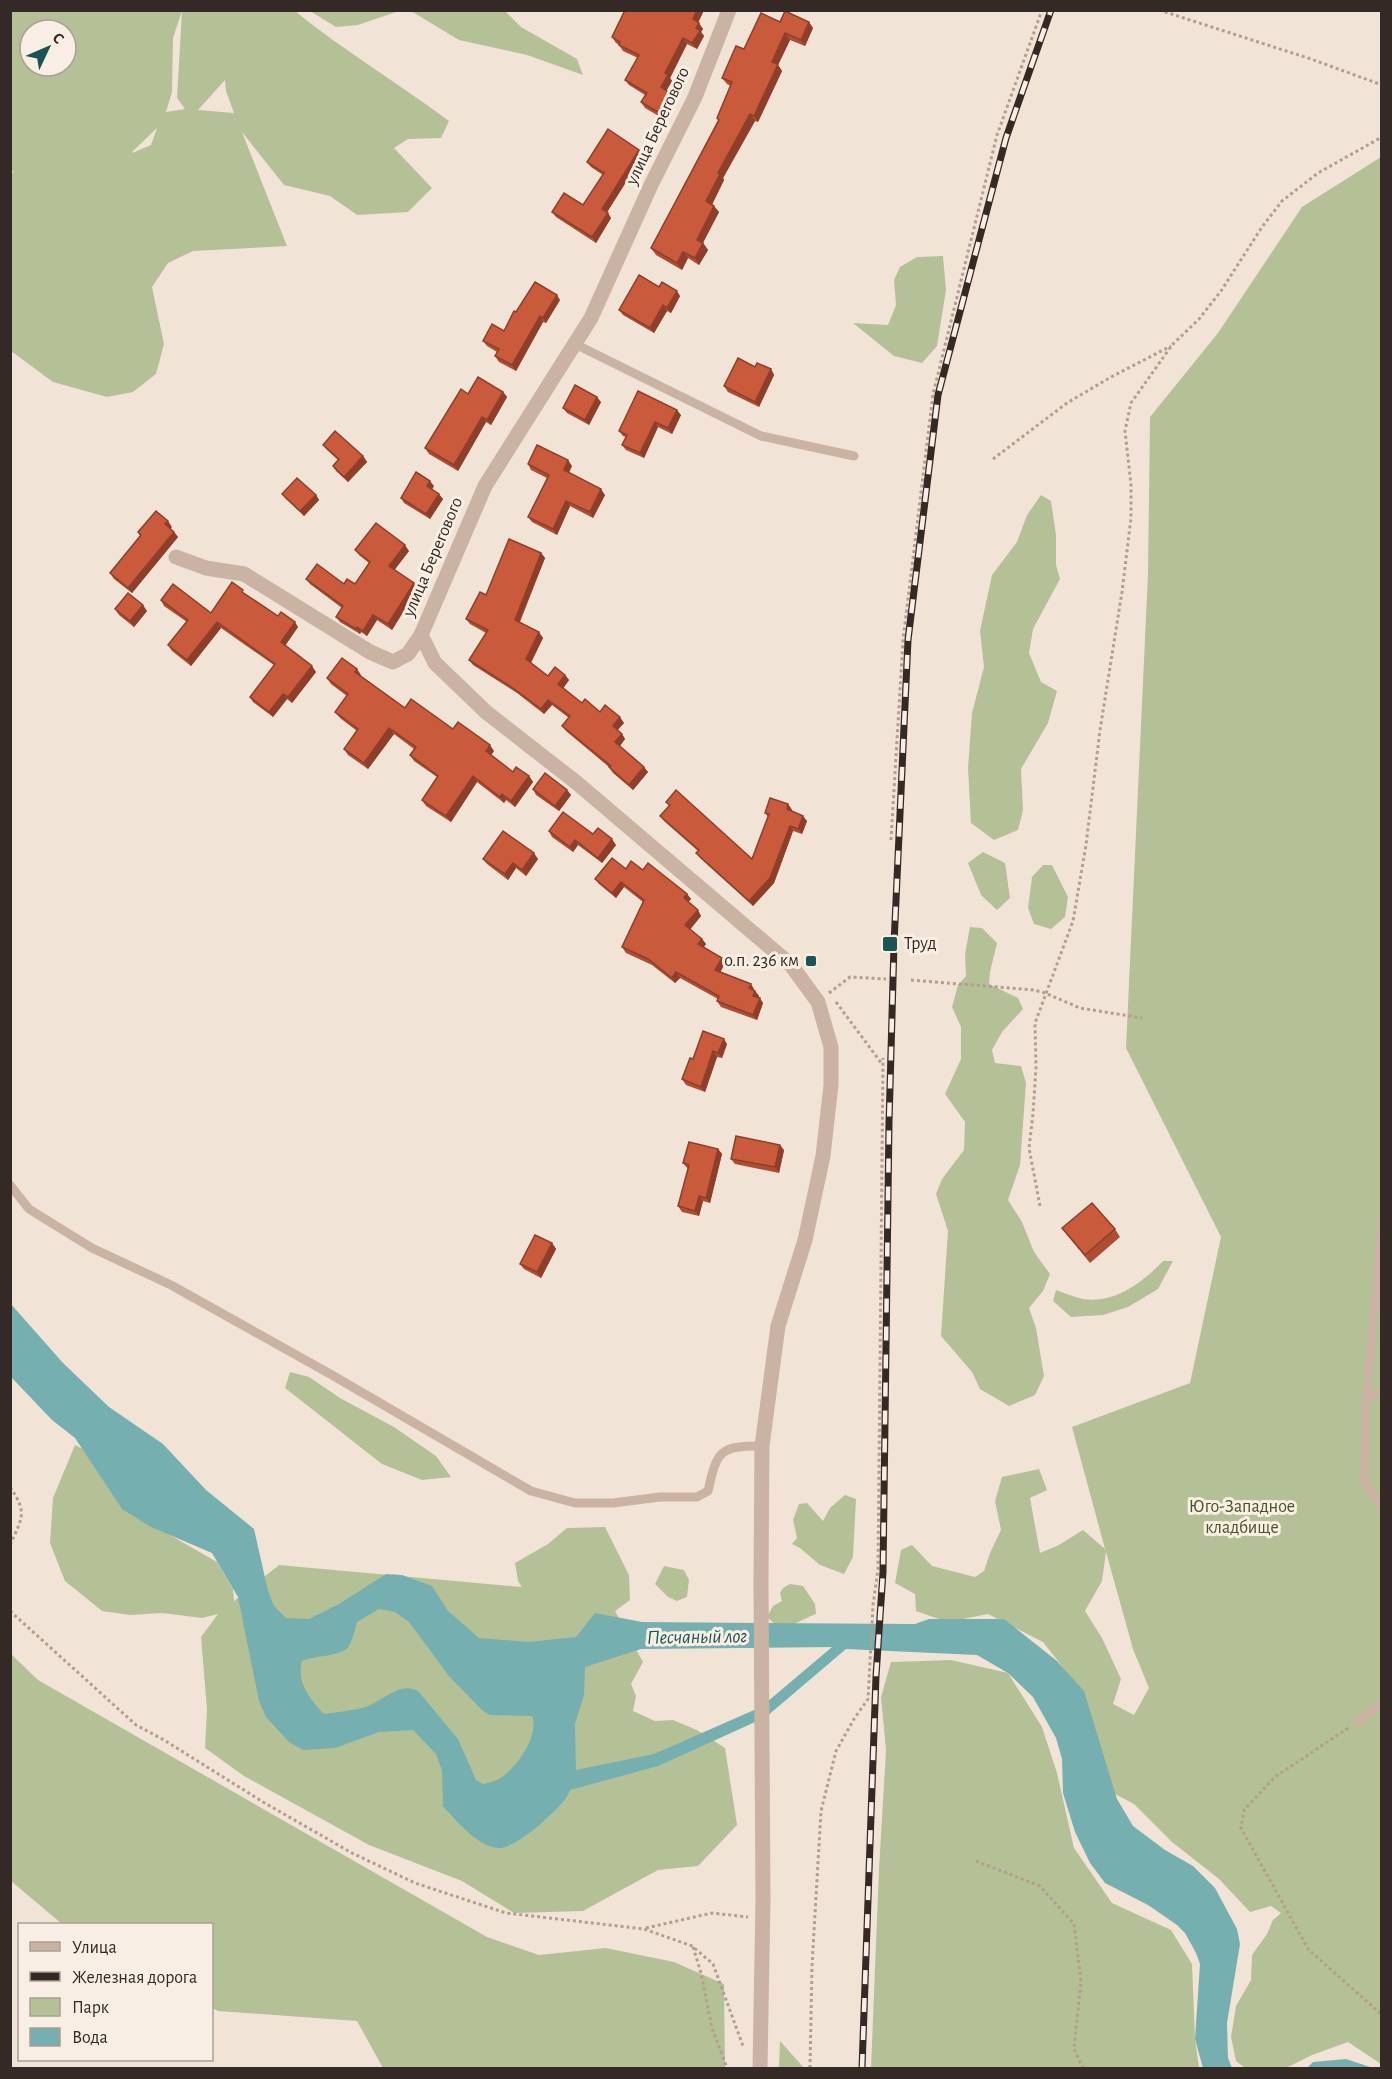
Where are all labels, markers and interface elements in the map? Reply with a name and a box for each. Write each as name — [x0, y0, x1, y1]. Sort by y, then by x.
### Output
north arrow — [18, 18, 78, 78]
text: С — [49, 30, 67, 47]
street label: улица Берегового — [622, 64, 693, 189]
street label: улица Берегового — [399, 495, 466, 620]
marker: Труд — [881, 935, 899, 953]
place label: Труд — [904, 935, 937, 953]
place label: о.п. 236 км — [724, 952, 799, 970]
marker: о.п. 236 км — [804, 954, 818, 968]
park label: Юго-Западное кладбище — [1189, 1498, 1295, 1537]
water label: Песчаный лог — [647, 1626, 748, 1648]
legend — [18, 1923, 213, 2061]
text: Улица — [72, 1939, 117, 1957]
text: Железная дорога — [72, 1969, 197, 1987]
text: Парк — [72, 1999, 110, 2017]
text: Вода — [72, 2029, 108, 2047]

